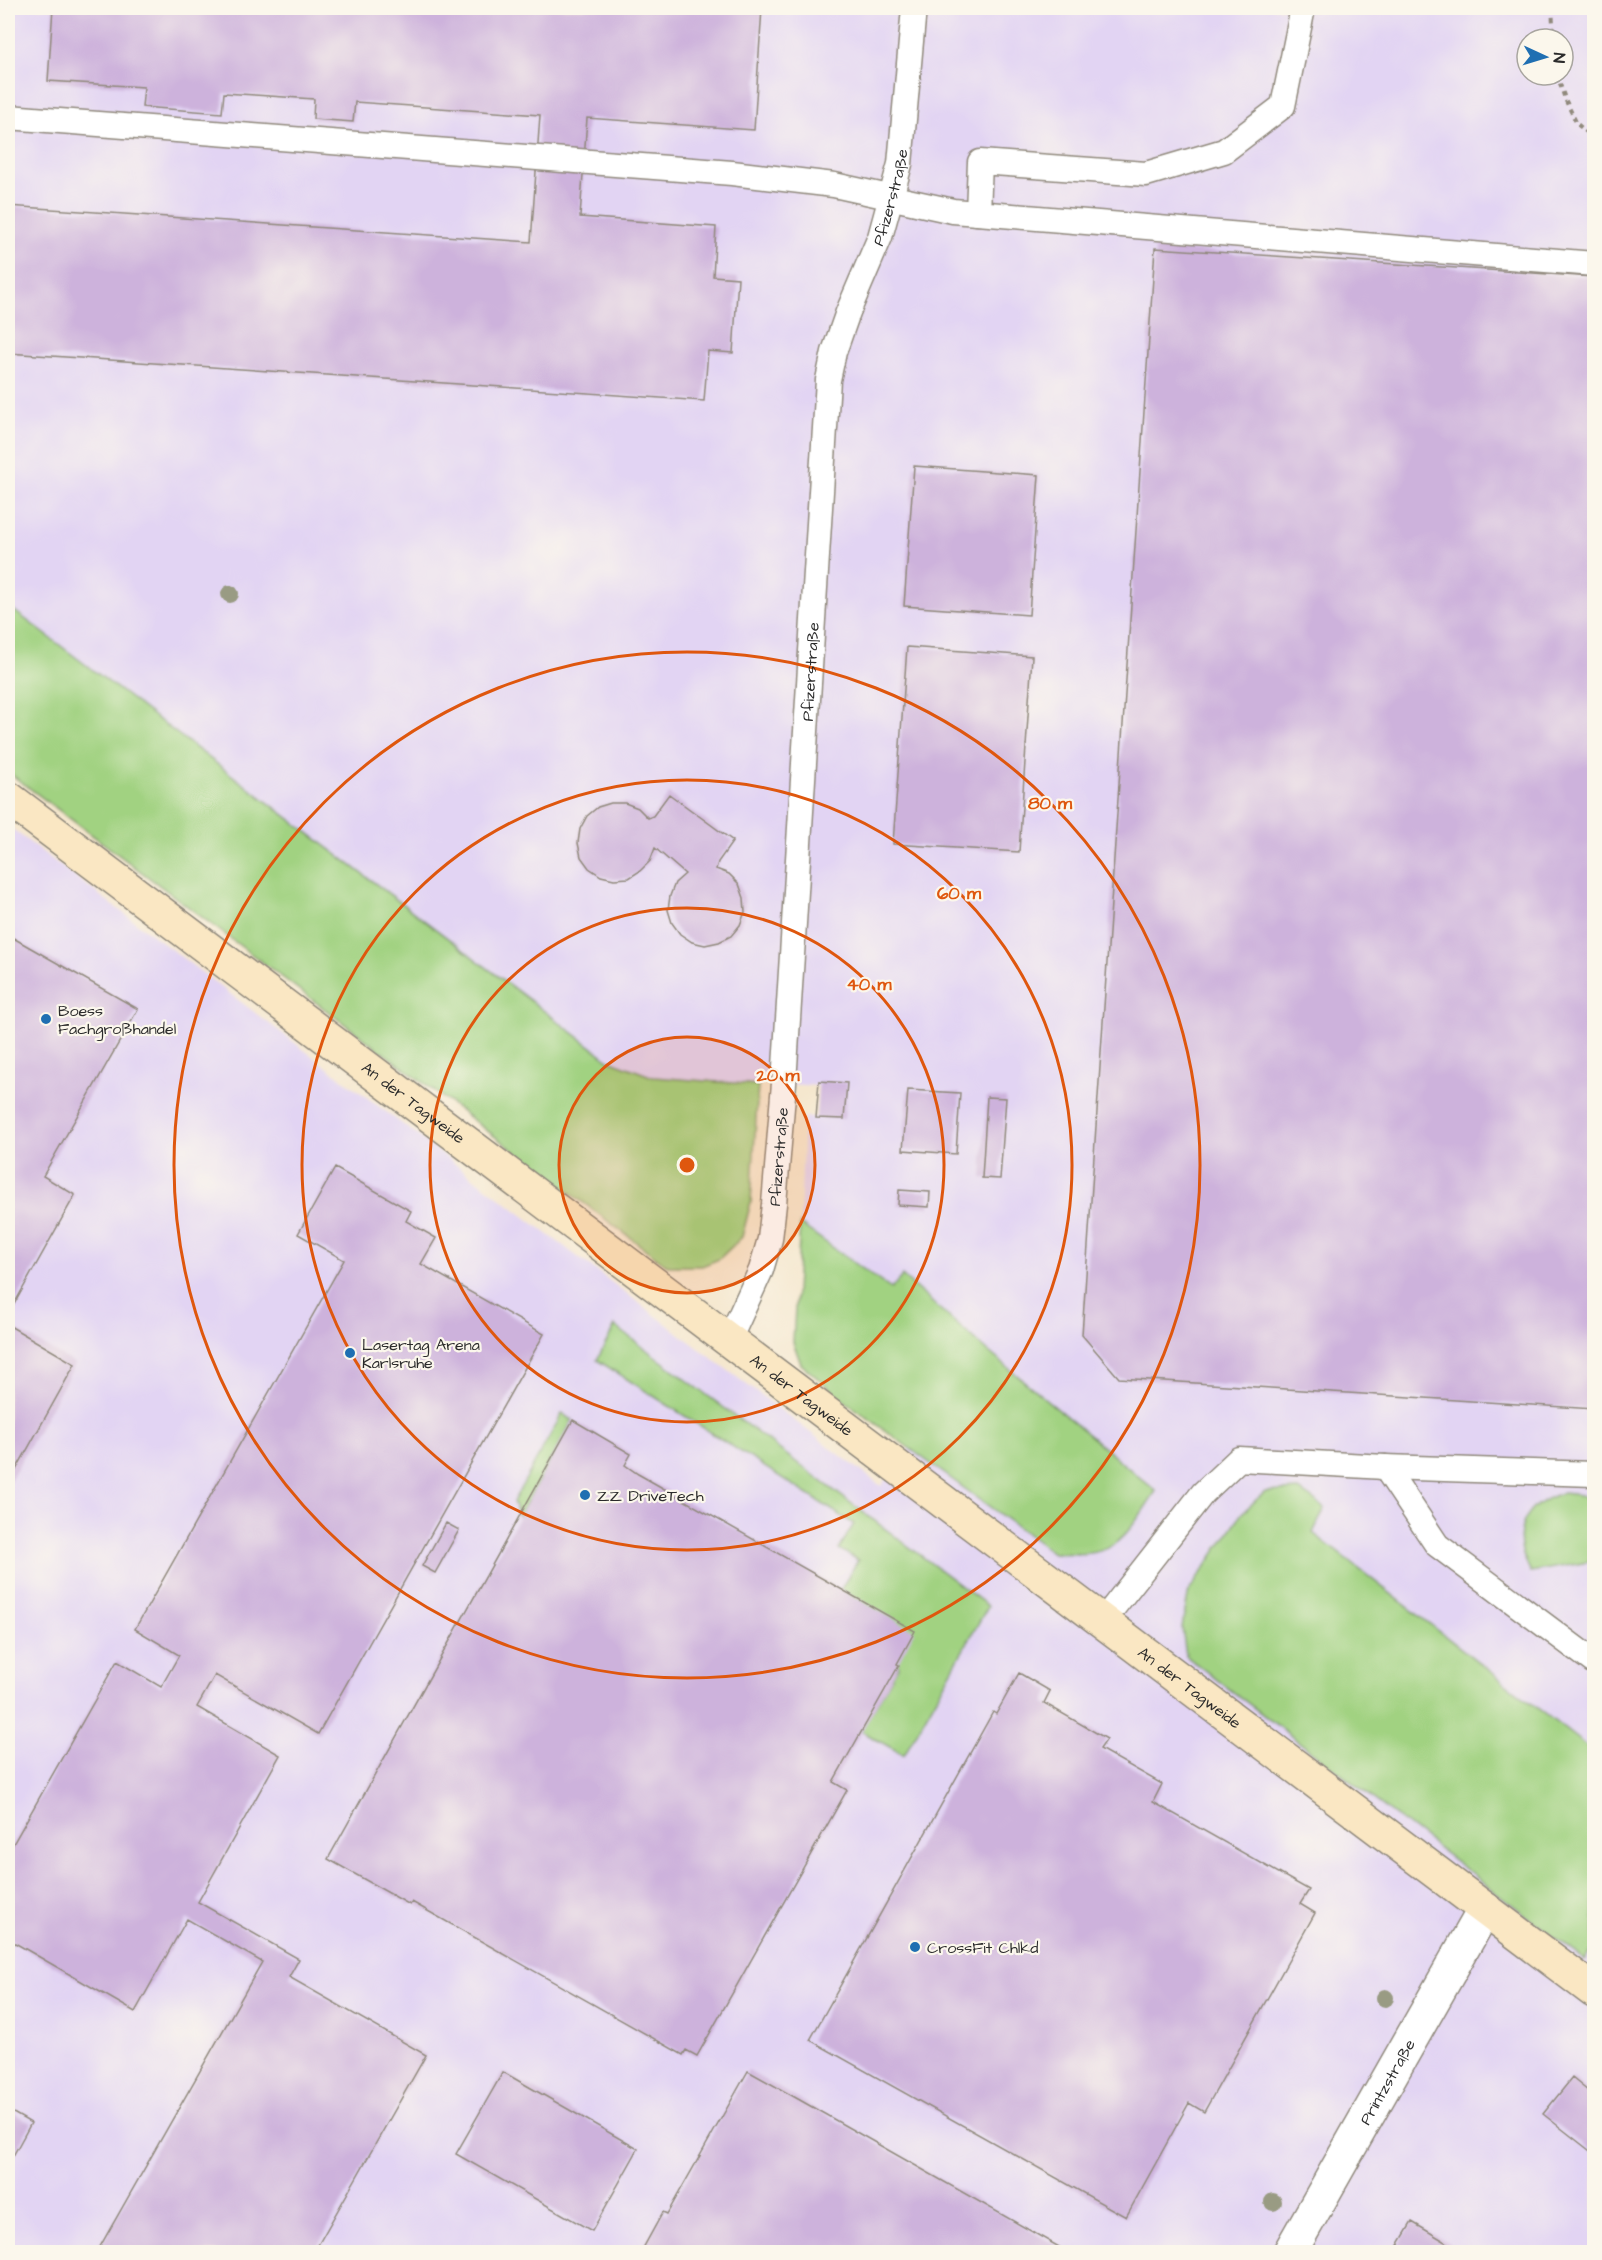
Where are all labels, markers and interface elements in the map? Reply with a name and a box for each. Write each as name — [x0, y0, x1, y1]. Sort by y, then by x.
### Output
north arrow — [1515, 27, 1575, 87]
text: N — [1548, 52, 1570, 64]
street label: Pfizerstraße — [868, 148, 913, 249]
street label: Pfizerstraße — [797, 621, 825, 722]
text: 80 m — [1028, 791, 1073, 816]
text: 60 m — [937, 881, 982, 906]
text: 40 m — [847, 972, 892, 997]
place label: Boess Fachgroßhandel — [58, 1000, 176, 1041]
marker: Boess Fachgroßhandel — [39, 1012, 53, 1026]
street label: An der Tagweide — [357, 1057, 469, 1149]
text: 20 m — [756, 1063, 800, 1088]
street label: Pfizerstraße — [764, 1106, 794, 1207]
centre of rings — [677, 1155, 697, 1175]
place label: Lasertag Arena Karlsruhe — [362, 1334, 480, 1374]
marker: Lasertag Arena Karlsruhe — [343, 1346, 357, 1360]
street label: An der Tagweide — [745, 1349, 858, 1442]
place label: ZZ DriveTech — [597, 1485, 704, 1507]
marker: ZZ DriveTech — [578, 1488, 592, 1502]
street label: An der Tagweide — [1133, 1642, 1246, 1734]
place label: CrossFit Chlkd — [927, 1937, 1038, 1959]
marker: CrossFit Chlkd — [908, 1940, 922, 1954]
street label: Printzstraße — [1355, 2035, 1421, 2129]

